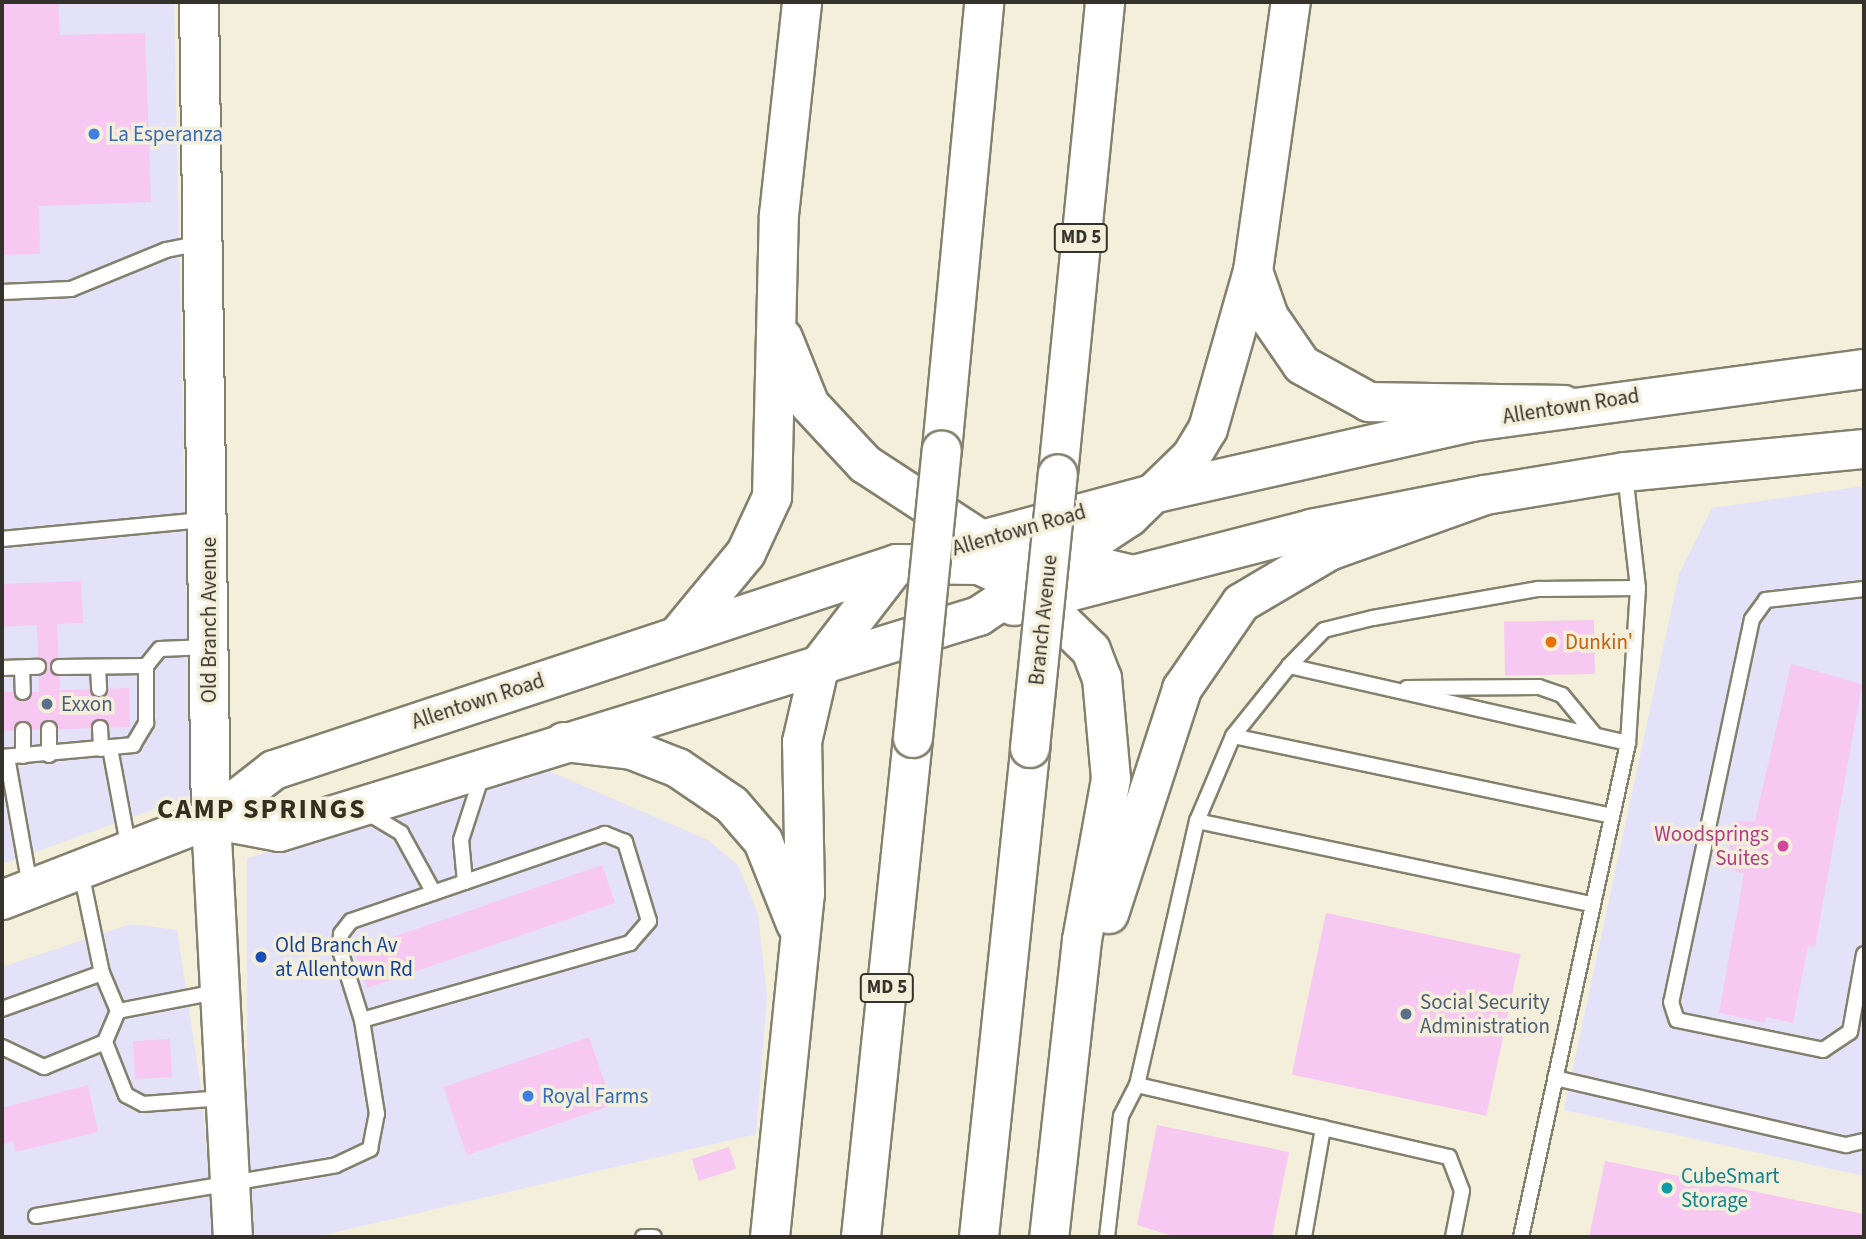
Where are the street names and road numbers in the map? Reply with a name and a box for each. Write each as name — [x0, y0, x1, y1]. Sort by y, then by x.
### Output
road number: MD 5 — [1053, 222, 1109, 254]
street label: Allentown Road — [1501, 383, 1641, 429]
street label: Allentown Road — [949, 499, 1089, 561]
street label: Old Branch Avenue — [196, 537, 222, 703]
street label: Branch Avenue — [1024, 553, 1062, 687]
street label: Allentown Road — [408, 668, 548, 734]
road number: MD 5 — [859, 972, 915, 1004]

